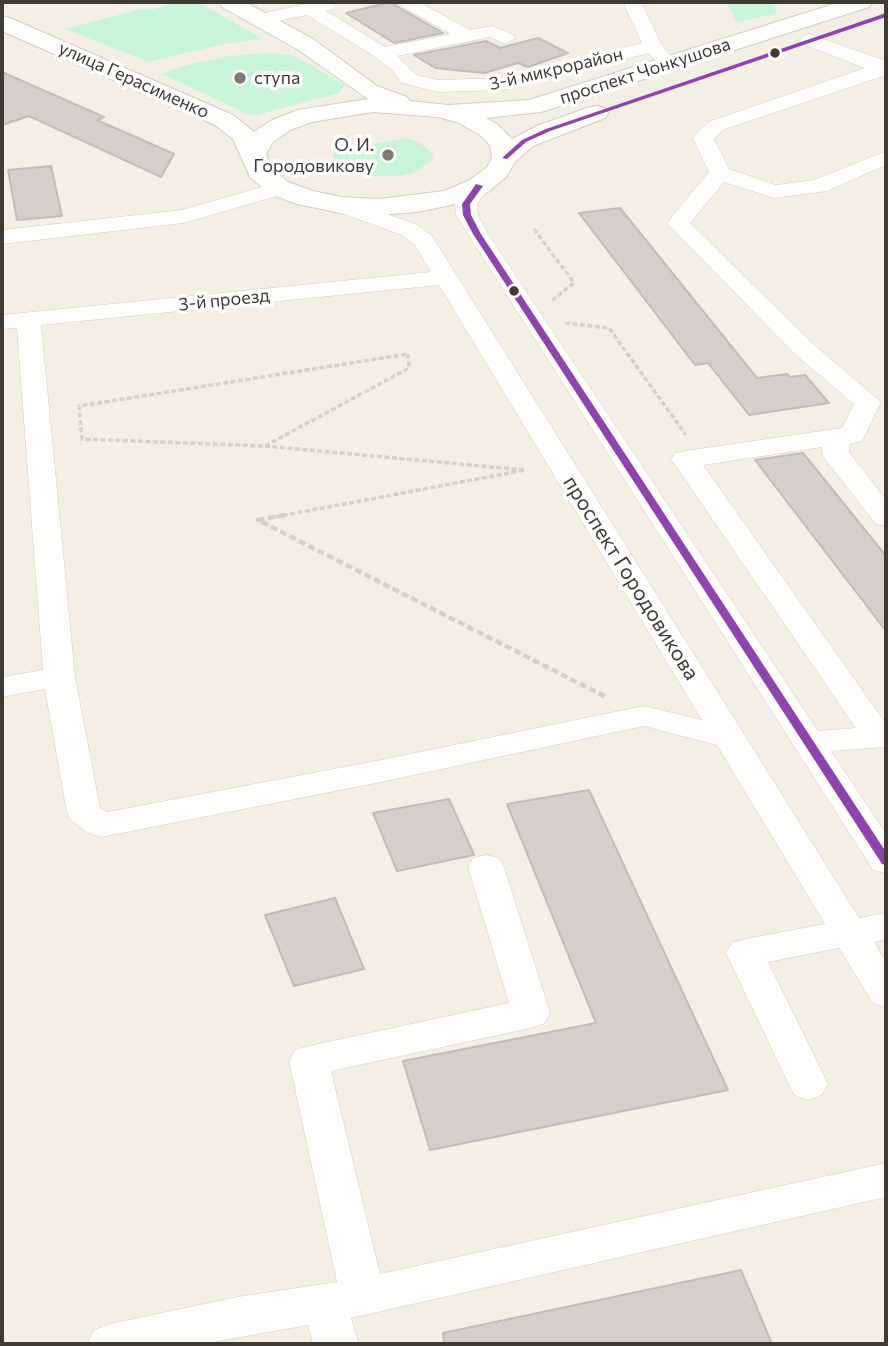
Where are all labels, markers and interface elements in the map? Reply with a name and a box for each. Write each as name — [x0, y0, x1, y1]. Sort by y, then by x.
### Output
street label: проспект Чонкушова — [557, 33, 733, 109]
street label: улица Герасименко — [55, 37, 213, 123]
street label: 3-й микрорайон — [487, 43, 625, 95]
unlabelled marker — [768, 46, 782, 60]
place label: ступа — [254, 67, 300, 89]
marker: ступа — [232, 70, 248, 86]
place label: О. И. Городовикову — [253, 134, 374, 176]
marker: О. И. Городовикову — [380, 147, 396, 163]
street label: 3-й проезд — [177, 284, 271, 316]
unlabelled marker — [507, 284, 521, 298]
street label: проспект Городовикова — [558, 471, 704, 685]

